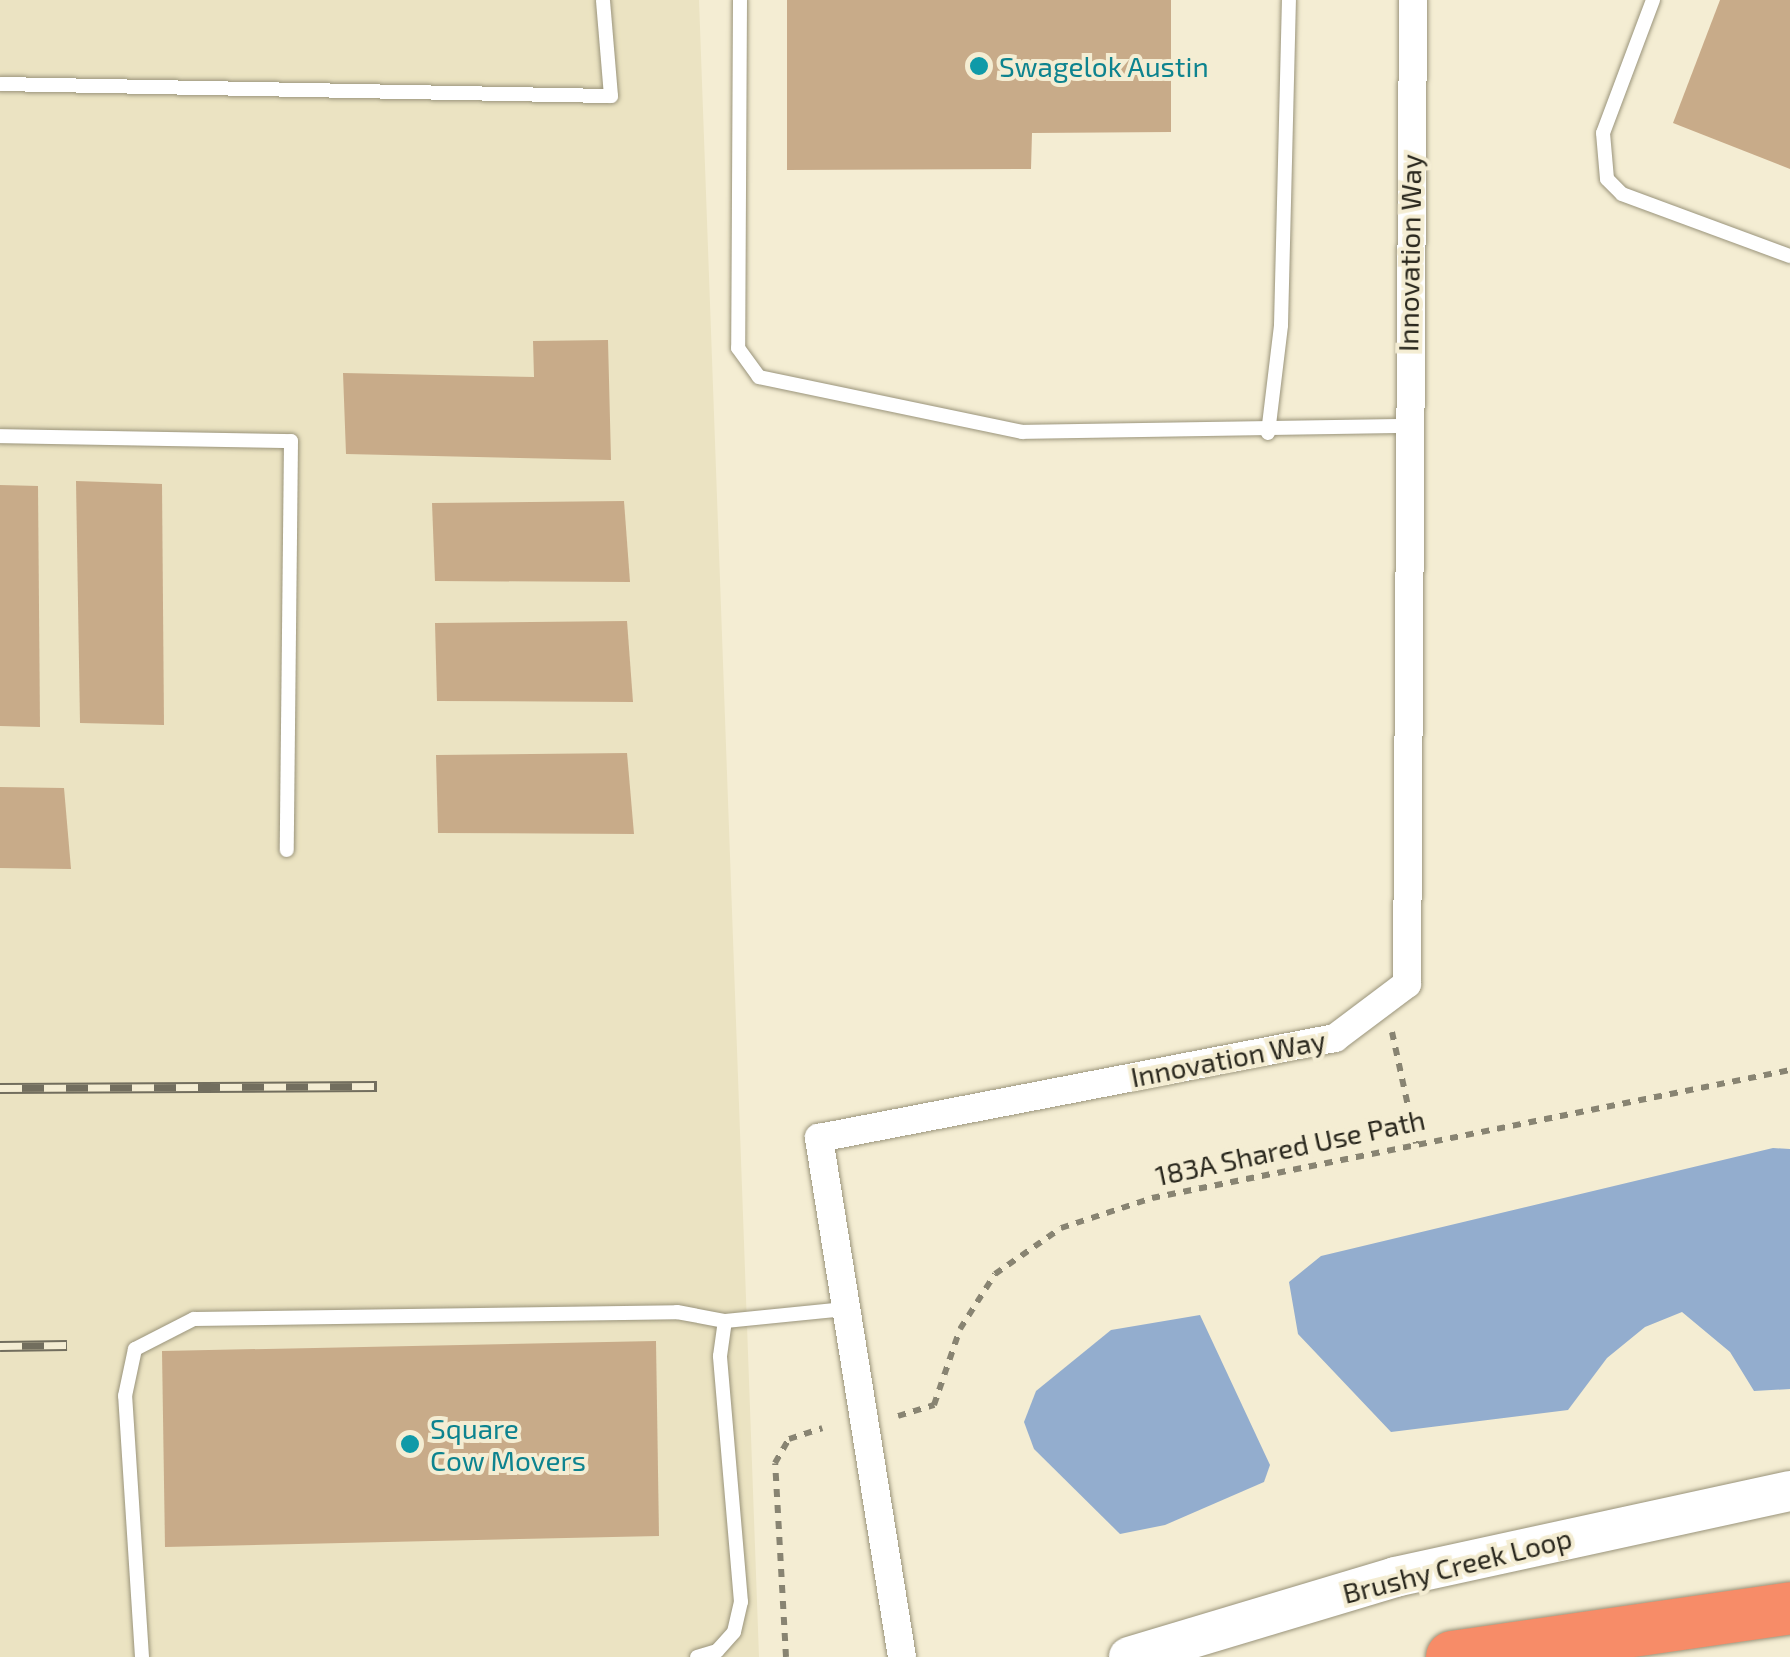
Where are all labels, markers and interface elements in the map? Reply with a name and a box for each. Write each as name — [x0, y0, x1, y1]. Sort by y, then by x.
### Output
place label: Swagelok Austin — [999, 49, 1210, 83]
marker: Swagelok Austin — [968, 55, 990, 77]
street label: Innovation Way — [1390, 154, 1428, 352]
street label: Innovation Way — [1128, 1023, 1328, 1093]
street label: 183A Shared Use Path — [1152, 1102, 1428, 1192]
place label: Square Cow Movers — [430, 1411, 587, 1477]
marker: Square Cow Movers — [399, 1433, 421, 1455]
street label: Brushy Creek Loop — [1339, 1520, 1575, 1610]

